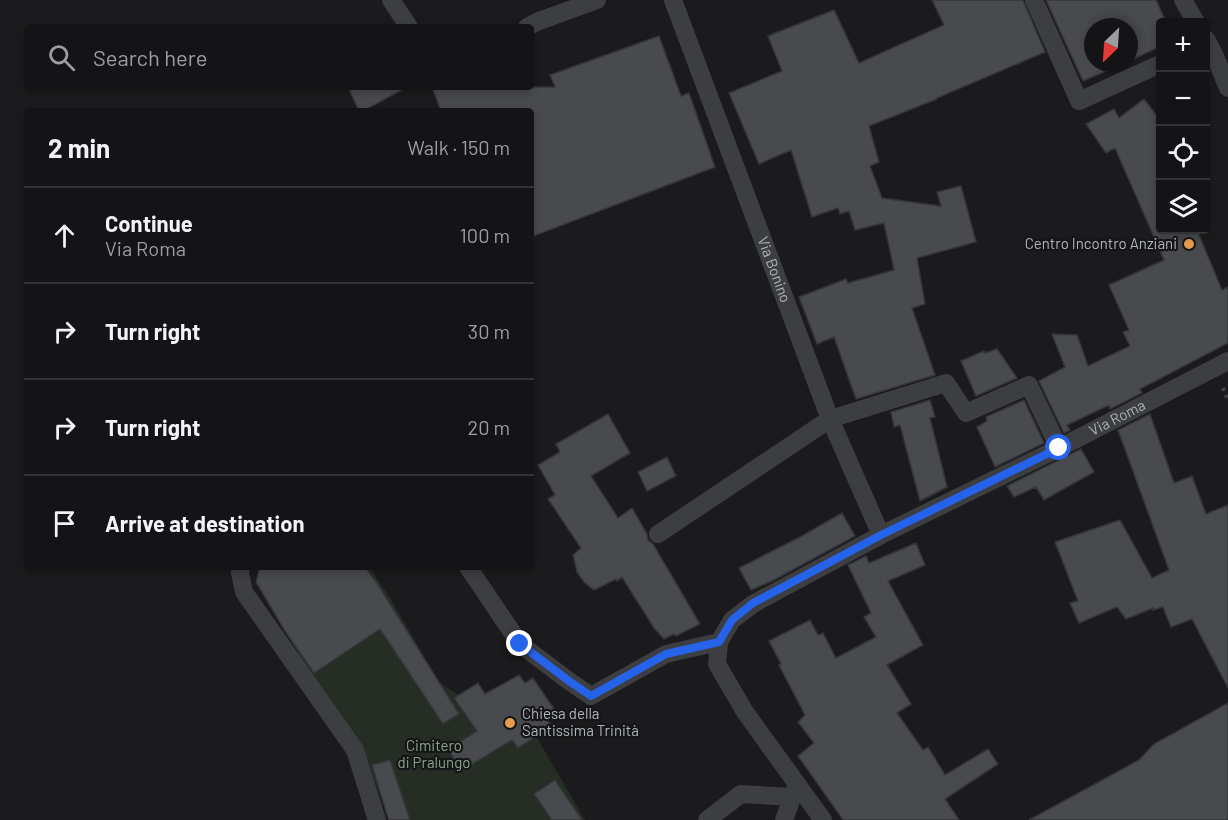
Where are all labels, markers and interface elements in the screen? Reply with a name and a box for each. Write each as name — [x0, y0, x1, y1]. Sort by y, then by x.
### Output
north arrow — [1084, 18, 1138, 72]
map controls — [1156, 18, 1210, 234]
button: + — [1156, 18, 1210, 72]
search box — [24, 24, 534, 90]
icon: search — [45, 41, 78, 74]
text: Search here — [93, 44, 207, 70]
button: − — [1156, 72, 1210, 126]
button: locate — [1156, 126, 1210, 180]
text: 2 min — [48, 132, 110, 163]
text: Walk · 150 m — [407, 135, 510, 159]
button: layers — [1156, 180, 1210, 234]
text: Continue — [105, 210, 193, 236]
icon: ahead — [48, 219, 81, 252]
text: 100 m — [460, 223, 510, 247]
street label: Via Bonino — [754, 234, 796, 305]
place label: Centro Incontro Anziani — [1025, 234, 1177, 252]
text: Via Roma — [105, 236, 186, 260]
marker: Centro Incontro Anziani — [1182, 237, 1196, 251]
icon: right — [48, 315, 81, 348]
text: Turn right — [105, 318, 200, 344]
text: 30 m — [468, 319, 510, 343]
street label: Via Roma — [1086, 395, 1148, 439]
icon: right — [48, 411, 81, 444]
text: Turn right — [105, 414, 200, 440]
text: 20 m — [467, 415, 510, 439]
route start — [1045, 434, 1071, 460]
icon: arrive — [48, 507, 81, 540]
text: Arrive at destination — [105, 510, 304, 536]
route end — [506, 630, 532, 656]
place label: Chiesa della Santissima Trinità — [522, 704, 639, 739]
marker: Chiesa della Santissima Trinità — [503, 716, 517, 730]
park label: Cimitero di Pralungo — [398, 736, 470, 771]

